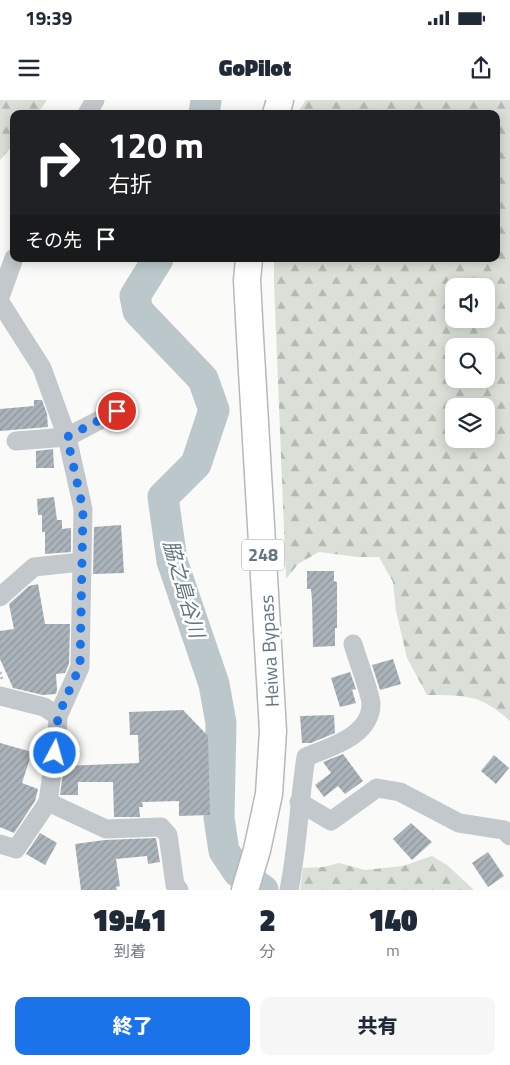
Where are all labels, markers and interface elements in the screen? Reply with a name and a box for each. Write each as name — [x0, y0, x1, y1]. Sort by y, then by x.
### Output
text: 19:39 — [25, 3, 72, 32]
text: GoPilot — [219, 51, 291, 85]
icon: menu — [15, 54, 43, 82]
icon: share — [467, 54, 495, 82]
text: 120 m — [108, 118, 204, 172]
icon: right — [25, 130, 90, 195]
text: 右折 — [108, 167, 152, 201]
text: その先 — [25, 225, 82, 254]
icon: arrive — [92, 225, 120, 253]
map controls — [445, 278, 495, 448]
button: sound — [445, 278, 495, 328]
button: search — [445, 338, 495, 388]
pin — [96, 390, 138, 432]
icon: arrive — [103, 397, 131, 425]
button: layers — [445, 398, 495, 448]
water label: 脇之島谷川 — [156, 537, 214, 643]
road number: 248 — [242, 540, 284, 570]
street label: Heiwa Bypass — [251, 594, 286, 708]
position arrow — [28, 726, 80, 778]
text: 19:41 — [92, 897, 167, 943]
text: 2 — [259, 897, 276, 943]
text: 140 — [368, 897, 418, 943]
text: m — [386, 938, 400, 962]
text: 到着 — [114, 939, 146, 963]
text: 分 — [260, 939, 276, 963]
button: 終了 — [15, 997, 250, 1055]
button: 共有 — [260, 997, 495, 1055]

